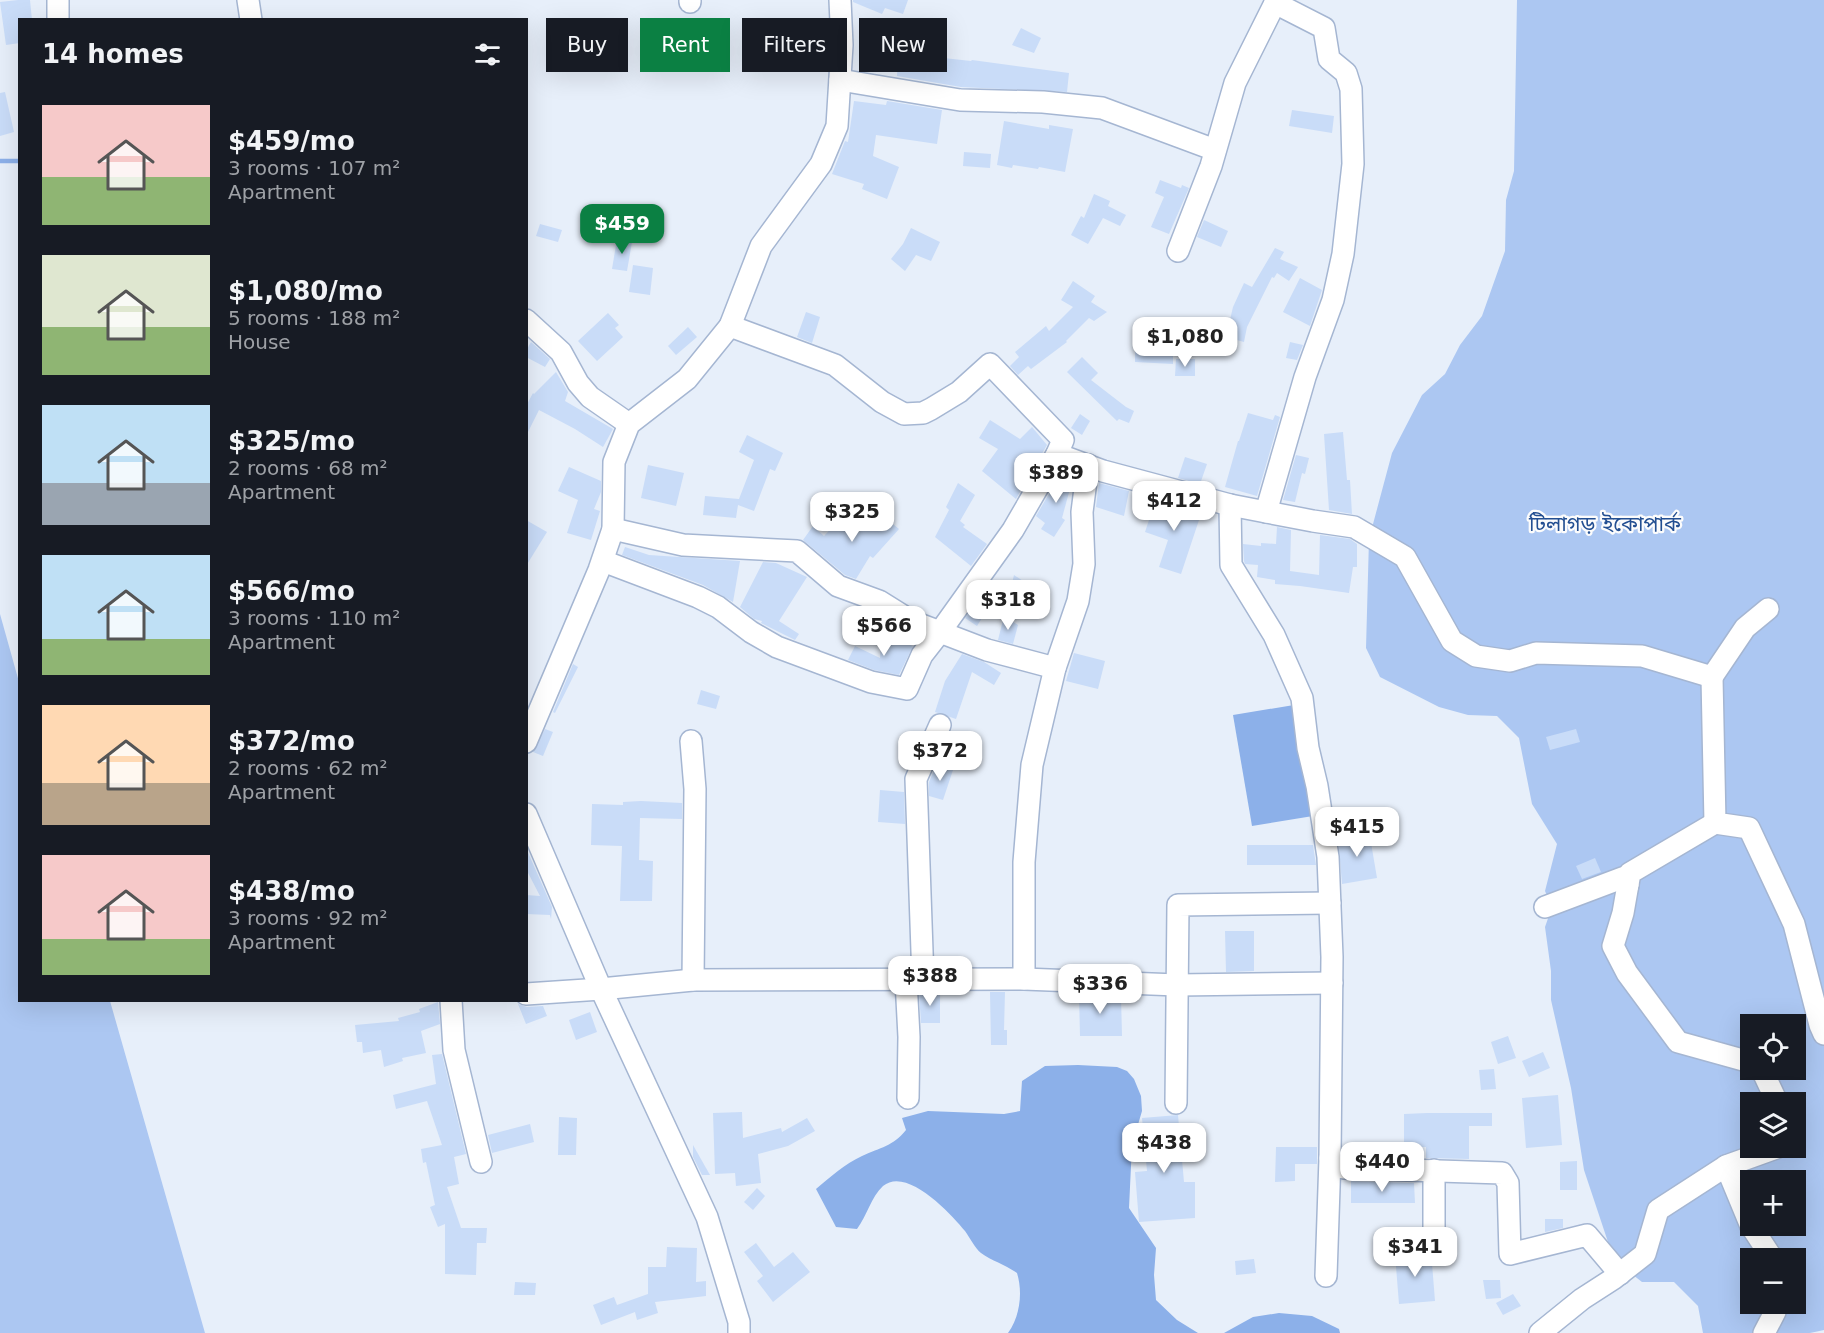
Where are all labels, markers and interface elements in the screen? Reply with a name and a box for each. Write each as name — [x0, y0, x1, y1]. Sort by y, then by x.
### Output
chip: Buy — [546, 18, 628, 72]
chip: Rent — [640, 18, 730, 72]
chip: Filters — [742, 18, 847, 72]
chip: New — [859, 18, 947, 72]
icon: filters — [471, 38, 504, 71]
text: 14 homes — [42, 39, 184, 69]
text: $459/mo — [228, 126, 355, 156]
icon: home — [90, 129, 162, 201]
text: 3 rooms · 107 m² — [228, 156, 400, 180]
text: Apartment — [228, 180, 335, 204]
pin: $459 — [586, 204, 658, 255]
text: $459 — [594, 211, 650, 235]
text: $1,080/mo — [228, 276, 383, 306]
icon: home — [90, 279, 162, 351]
text: 5 rooms · 188 m² — [228, 306, 400, 330]
pin: $1,080 — [1136, 317, 1234, 368]
text: $1,080 — [1146, 324, 1224, 348]
text: House — [228, 330, 291, 354]
text: $325/mo — [228, 426, 355, 456]
icon: home — [90, 429, 162, 501]
pin: $389 — [1020, 453, 1092, 504]
text: 2 rooms · 68 m² — [228, 456, 388, 480]
text: $389 — [1028, 460, 1084, 484]
text: Apartment — [228, 480, 335, 504]
pin: $412 — [1138, 481, 1210, 532]
text: $412 — [1146, 488, 1202, 512]
pin: $325 — [816, 492, 888, 543]
text: $325 — [824, 499, 880, 523]
park label: টিলাগড় ইকোপার্ক — [1528, 511, 1682, 536]
text: $566/mo — [228, 576, 355, 606]
icon: home — [90, 579, 162, 651]
pin: $318 — [972, 580, 1044, 631]
text: $318 — [980, 587, 1036, 611]
text: 3 rooms · 110 m² — [228, 606, 400, 630]
pin: $566 — [848, 606, 920, 657]
text: $566 — [856, 613, 912, 637]
text: Apartment — [228, 630, 335, 654]
text: $372/mo — [228, 726, 355, 756]
icon: home — [90, 729, 162, 801]
pin: $372 — [904, 731, 976, 782]
text: $372 — [912, 738, 968, 762]
text: 2 rooms · 62 m² — [228, 756, 388, 780]
text: Apartment — [228, 780, 335, 804]
pin: $415 — [1321, 807, 1393, 858]
text: $415 — [1329, 814, 1385, 838]
text: $438/mo — [228, 876, 355, 906]
icon: home — [90, 879, 162, 951]
text: 3 rooms · 92 m² — [228, 906, 388, 930]
text: Apartment — [228, 930, 335, 954]
pin: $388 — [894, 956, 966, 1007]
text: $388 — [902, 963, 958, 987]
pin: $336 — [1064, 964, 1136, 1015]
text: $336 — [1072, 971, 1128, 995]
map controls — [1740, 1014, 1806, 1314]
button: locate — [1740, 1014, 1806, 1080]
button: layers — [1740, 1092, 1806, 1158]
pin: $438 — [1128, 1123, 1200, 1174]
text: $438 — [1136, 1130, 1192, 1154]
pin: $440 — [1346, 1142, 1418, 1193]
text: $440 — [1354, 1149, 1410, 1173]
button: + — [1740, 1170, 1806, 1236]
pin: $341 — [1379, 1227, 1451, 1278]
text: $341 — [1387, 1234, 1443, 1258]
button: − — [1740, 1248, 1806, 1314]

